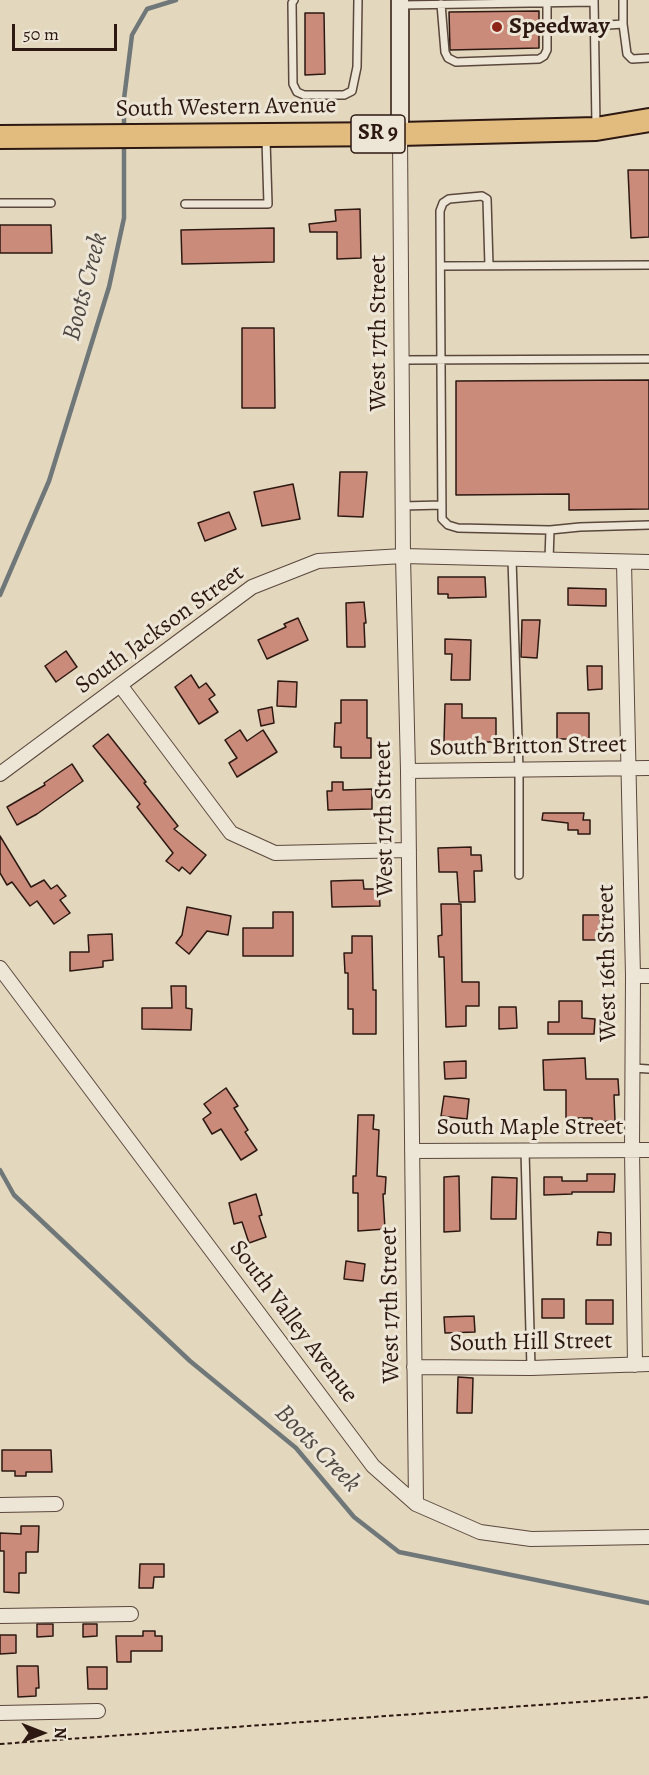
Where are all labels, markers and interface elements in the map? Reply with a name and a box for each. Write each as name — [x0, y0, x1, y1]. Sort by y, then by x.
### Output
scale bar — [15, 12, 120, 50]
place label: Speedway — [509, 13, 610, 41]
marker: Speedway — [490, 20, 504, 34]
text: 50 m — [23, 22, 59, 46]
street label: South Western Avenue — [115, 92, 337, 124]
road number: SR 9 — [351, 115, 405, 153]
water label: Boots Creek — [57, 230, 115, 344]
street label: West 17th Street — [365, 255, 393, 411]
street label: South Jackson Street — [70, 559, 250, 701]
street label: South Britton Street — [429, 731, 627, 763]
street label: West 17th Street — [369, 741, 401, 897]
street label: West 16th Street — [592, 884, 624, 1042]
street label: South Maple Street — [437, 1114, 623, 1142]
street label: West 17th Street — [375, 1227, 407, 1383]
street label: South Valley Avenue — [223, 1235, 363, 1409]
street label: South Hill Street — [449, 1327, 613, 1359]
water label: Boots Creek — [267, 1398, 367, 1500]
north arrow — [12, 1703, 72, 1763]
text: N — [49, 1727, 71, 1739]

